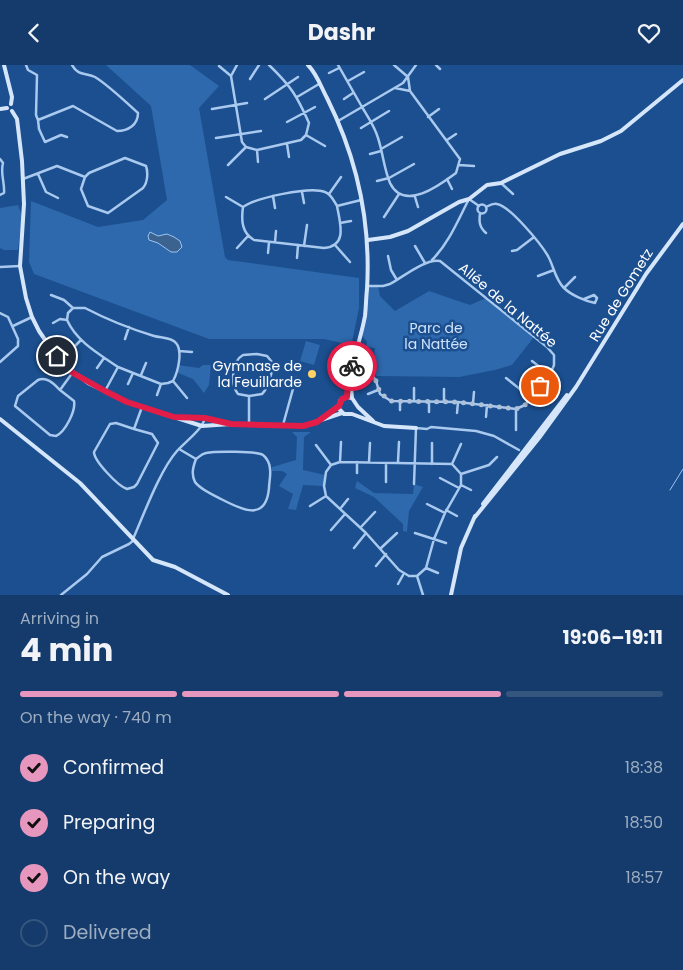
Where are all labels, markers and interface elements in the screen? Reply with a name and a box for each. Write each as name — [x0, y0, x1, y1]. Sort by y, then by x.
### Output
text: Dashr — [308, 17, 375, 48]
icon: back — [20, 19, 48, 47]
icon: heart — [635, 19, 663, 47]
street label: Rue de Gometz — [584, 245, 658, 345]
street label: Allée de la Nattée — [455, 258, 562, 352]
park label: Parc de la Nattée — [404, 318, 468, 354]
pin — [36, 335, 78, 377]
courier — [327, 341, 377, 391]
icon: home — [43, 342, 71, 370]
icon: bike — [338, 352, 366, 380]
place label: Gymnase de la Feuillarde — [213, 356, 302, 392]
pin — [519, 365, 561, 407]
marker: Gymnase de la Feuillarde — [306, 368, 318, 380]
icon: bag — [526, 372, 554, 400]
text: Arriving in — [20, 607, 99, 630]
text: 19:06–19:11 — [563, 624, 663, 651]
text: 4 min — [20, 627, 113, 672]
text: On the way · 740 m — [20, 706, 172, 729]
icon: check — [20, 754, 48, 782]
text: Confirmed — [63, 754, 164, 781]
text: 18:38 — [625, 756, 663, 779]
icon: check — [20, 809, 48, 837]
text: Preparing — [63, 809, 155, 836]
text: 18:50 — [624, 811, 663, 834]
icon: check — [20, 864, 48, 892]
text: On the way — [63, 864, 170, 891]
text: 18:57 — [626, 866, 663, 889]
text: Delivered — [63, 919, 152, 946]

